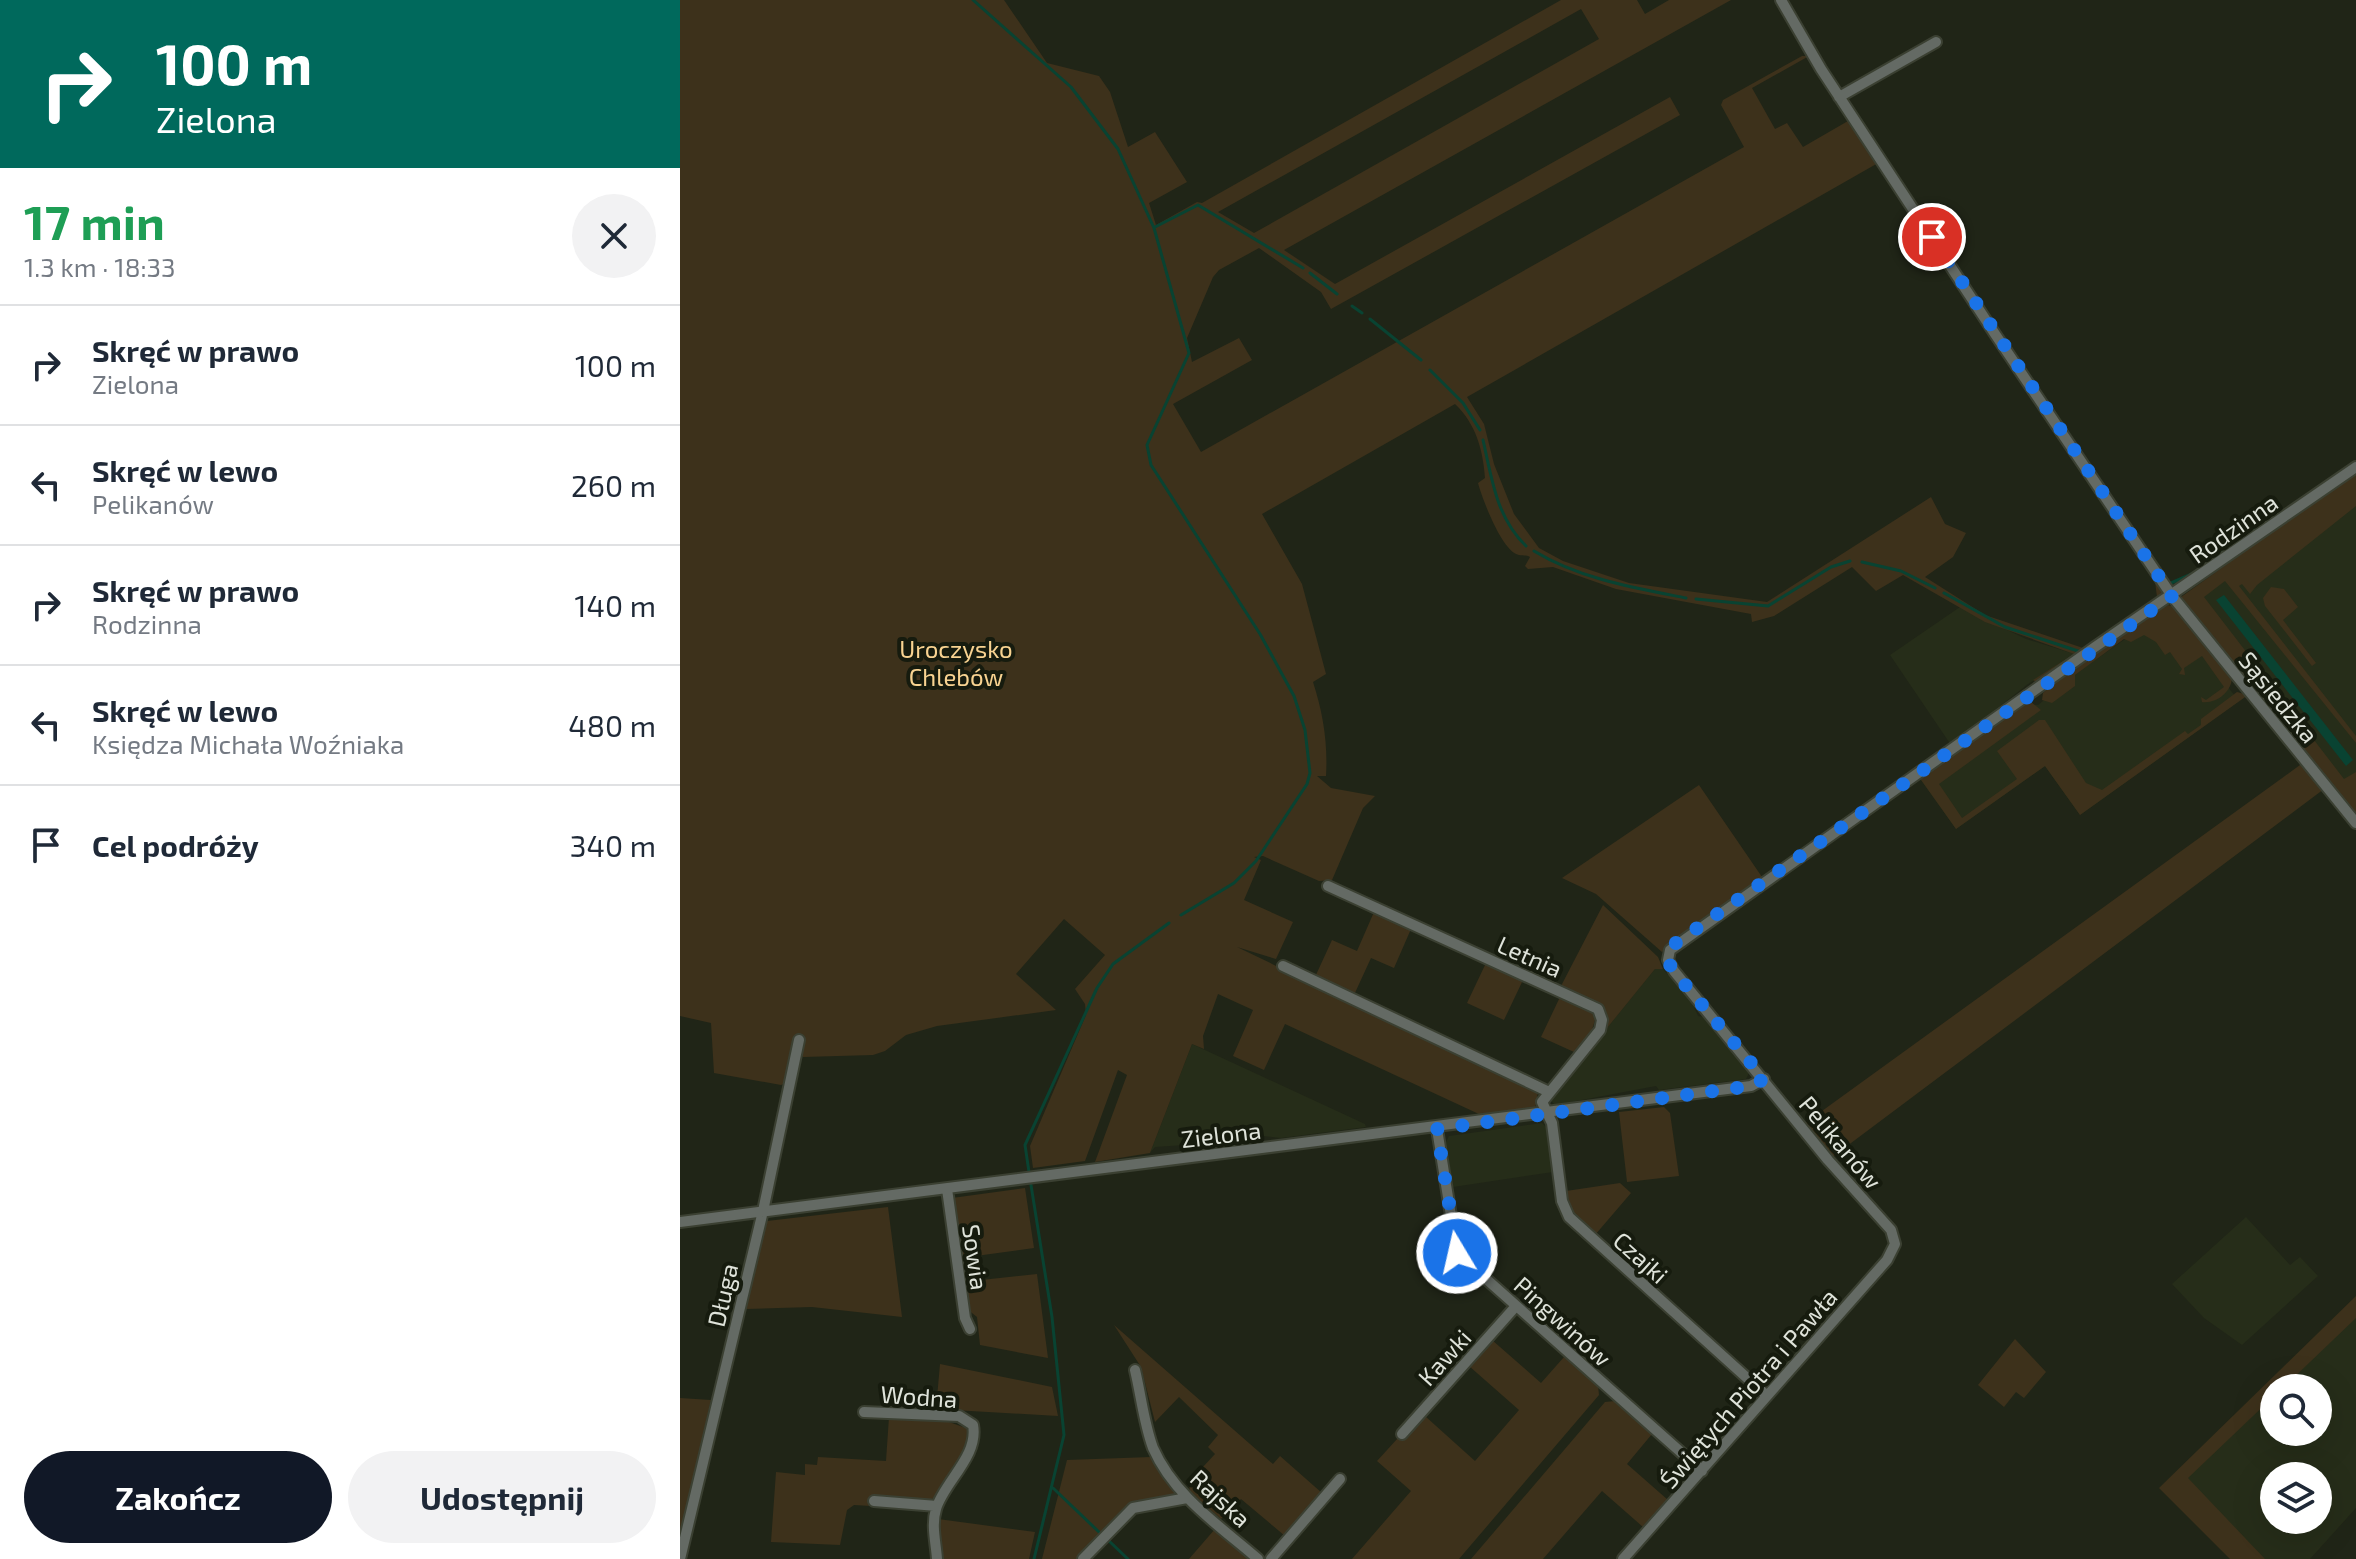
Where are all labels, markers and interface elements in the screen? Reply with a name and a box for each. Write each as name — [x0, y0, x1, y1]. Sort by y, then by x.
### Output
text: 100 m — [156, 29, 312, 96]
icon: right — [24, 32, 128, 136]
text: Zielona — [156, 97, 276, 140]
text: 17 min — [24, 192, 165, 250]
button: close — [572, 194, 656, 278]
pin — [1898, 203, 1966, 271]
icon: arrive — [1910, 215, 1954, 259]
text: 1.3 km · 18:33 — [24, 251, 175, 282]
text: Skręć w prawo — [92, 332, 299, 368]
icon: right — [24, 343, 68, 387]
text: 100 m — [575, 347, 656, 383]
text: Zielona — [92, 368, 179, 399]
text: Skręć w lewo — [92, 452, 278, 488]
icon: left — [24, 463, 68, 507]
text: 260 m — [571, 467, 656, 503]
street label: Rodzinna — [2183, 487, 2283, 569]
text: Pelikanów — [92, 488, 214, 519]
text: Skręć w prawo — [92, 572, 299, 608]
icon: right — [24, 583, 68, 627]
text: 140 m — [575, 587, 656, 623]
text: Rodzinna — [92, 608, 202, 639]
park label: Uroczysko Chlebów — [899, 634, 1013, 691]
street label: Sąsiedzka — [2233, 645, 2325, 749]
text: Skręć w lewo — [92, 692, 278, 728]
icon: left — [24, 703, 68, 747]
text: 480 m — [568, 707, 656, 743]
text: Księdza Michała Woźniaka — [92, 728, 404, 759]
icon: arrive — [24, 823, 68, 867]
text: Cel podróży — [92, 827, 259, 863]
text: 340 m — [570, 827, 656, 863]
street label: Letnia — [1493, 929, 1567, 983]
street label: Pelikanów — [1794, 1090, 1888, 1195]
street label: Zielona — [1179, 1115, 1263, 1153]
position arrow — [1415, 1211, 1499, 1295]
street label: Sowia — [957, 1222, 995, 1292]
street label: Czajki — [1608, 1225, 1674, 1289]
street label: Długa — [701, 1261, 743, 1329]
street label: Pingwinów — [1509, 1270, 1618, 1372]
street label: Świętych Piotra i Pawła — [1653, 1282, 1843, 1494]
street label: Kawki — [1411, 1323, 1477, 1391]
map controls — [2260, 1374, 2332, 1534]
button: search — [2260, 1374, 2332, 1446]
street label: Wodna — [880, 1379, 958, 1413]
button: Zakończ — [24, 1451, 332, 1543]
button: Udostępnij — [348, 1451, 656, 1543]
button: layers — [2260, 1462, 2332, 1534]
street label: Rajska — [1185, 1463, 1257, 1533]

